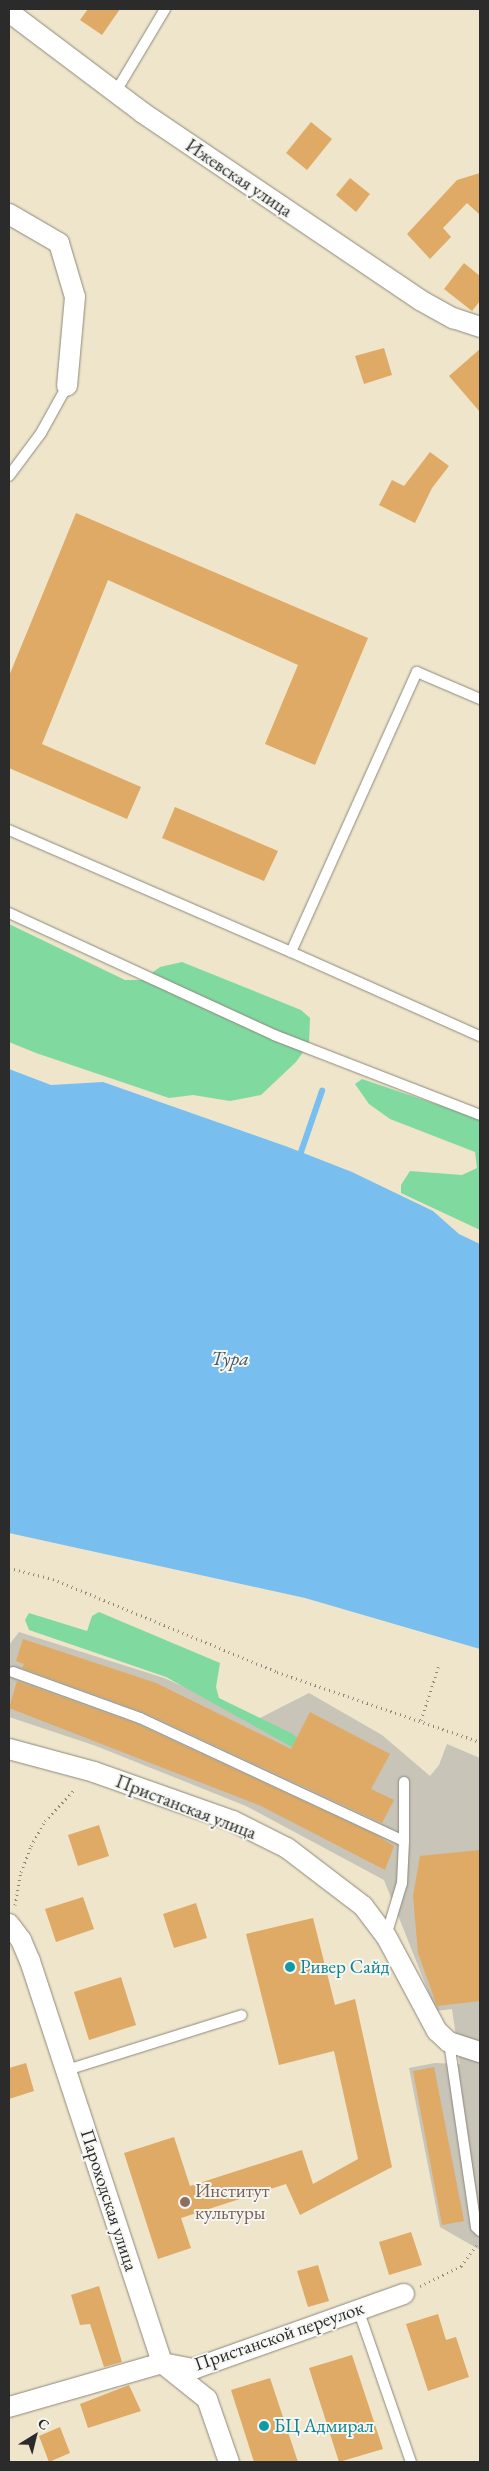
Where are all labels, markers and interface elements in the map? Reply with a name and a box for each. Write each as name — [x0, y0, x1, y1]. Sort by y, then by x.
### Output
street label: Ижевская улица — [181, 134, 297, 222]
water label: Тура — [211, 1346, 249, 1370]
street label: Пристанская улица — [112, 1770, 260, 1844]
place label: Ривер Сайд — [300, 1956, 389, 1978]
marker: Ривер Сайд — [284, 1961, 296, 1973]
street label: Пароходская улица — [75, 2126, 143, 2274]
place label: Институт культуры — [195, 2180, 270, 2224]
marker: Институт культуры — [179, 2196, 191, 2208]
street label: Пристанской переулок — [191, 2296, 367, 2376]
north arrow — [10, 2411, 60, 2461]
text: С — [35, 2414, 53, 2434]
place label: БЦ Адмирал — [274, 2415, 374, 2437]
marker: БЦ Адмирал — [258, 2420, 270, 2432]

